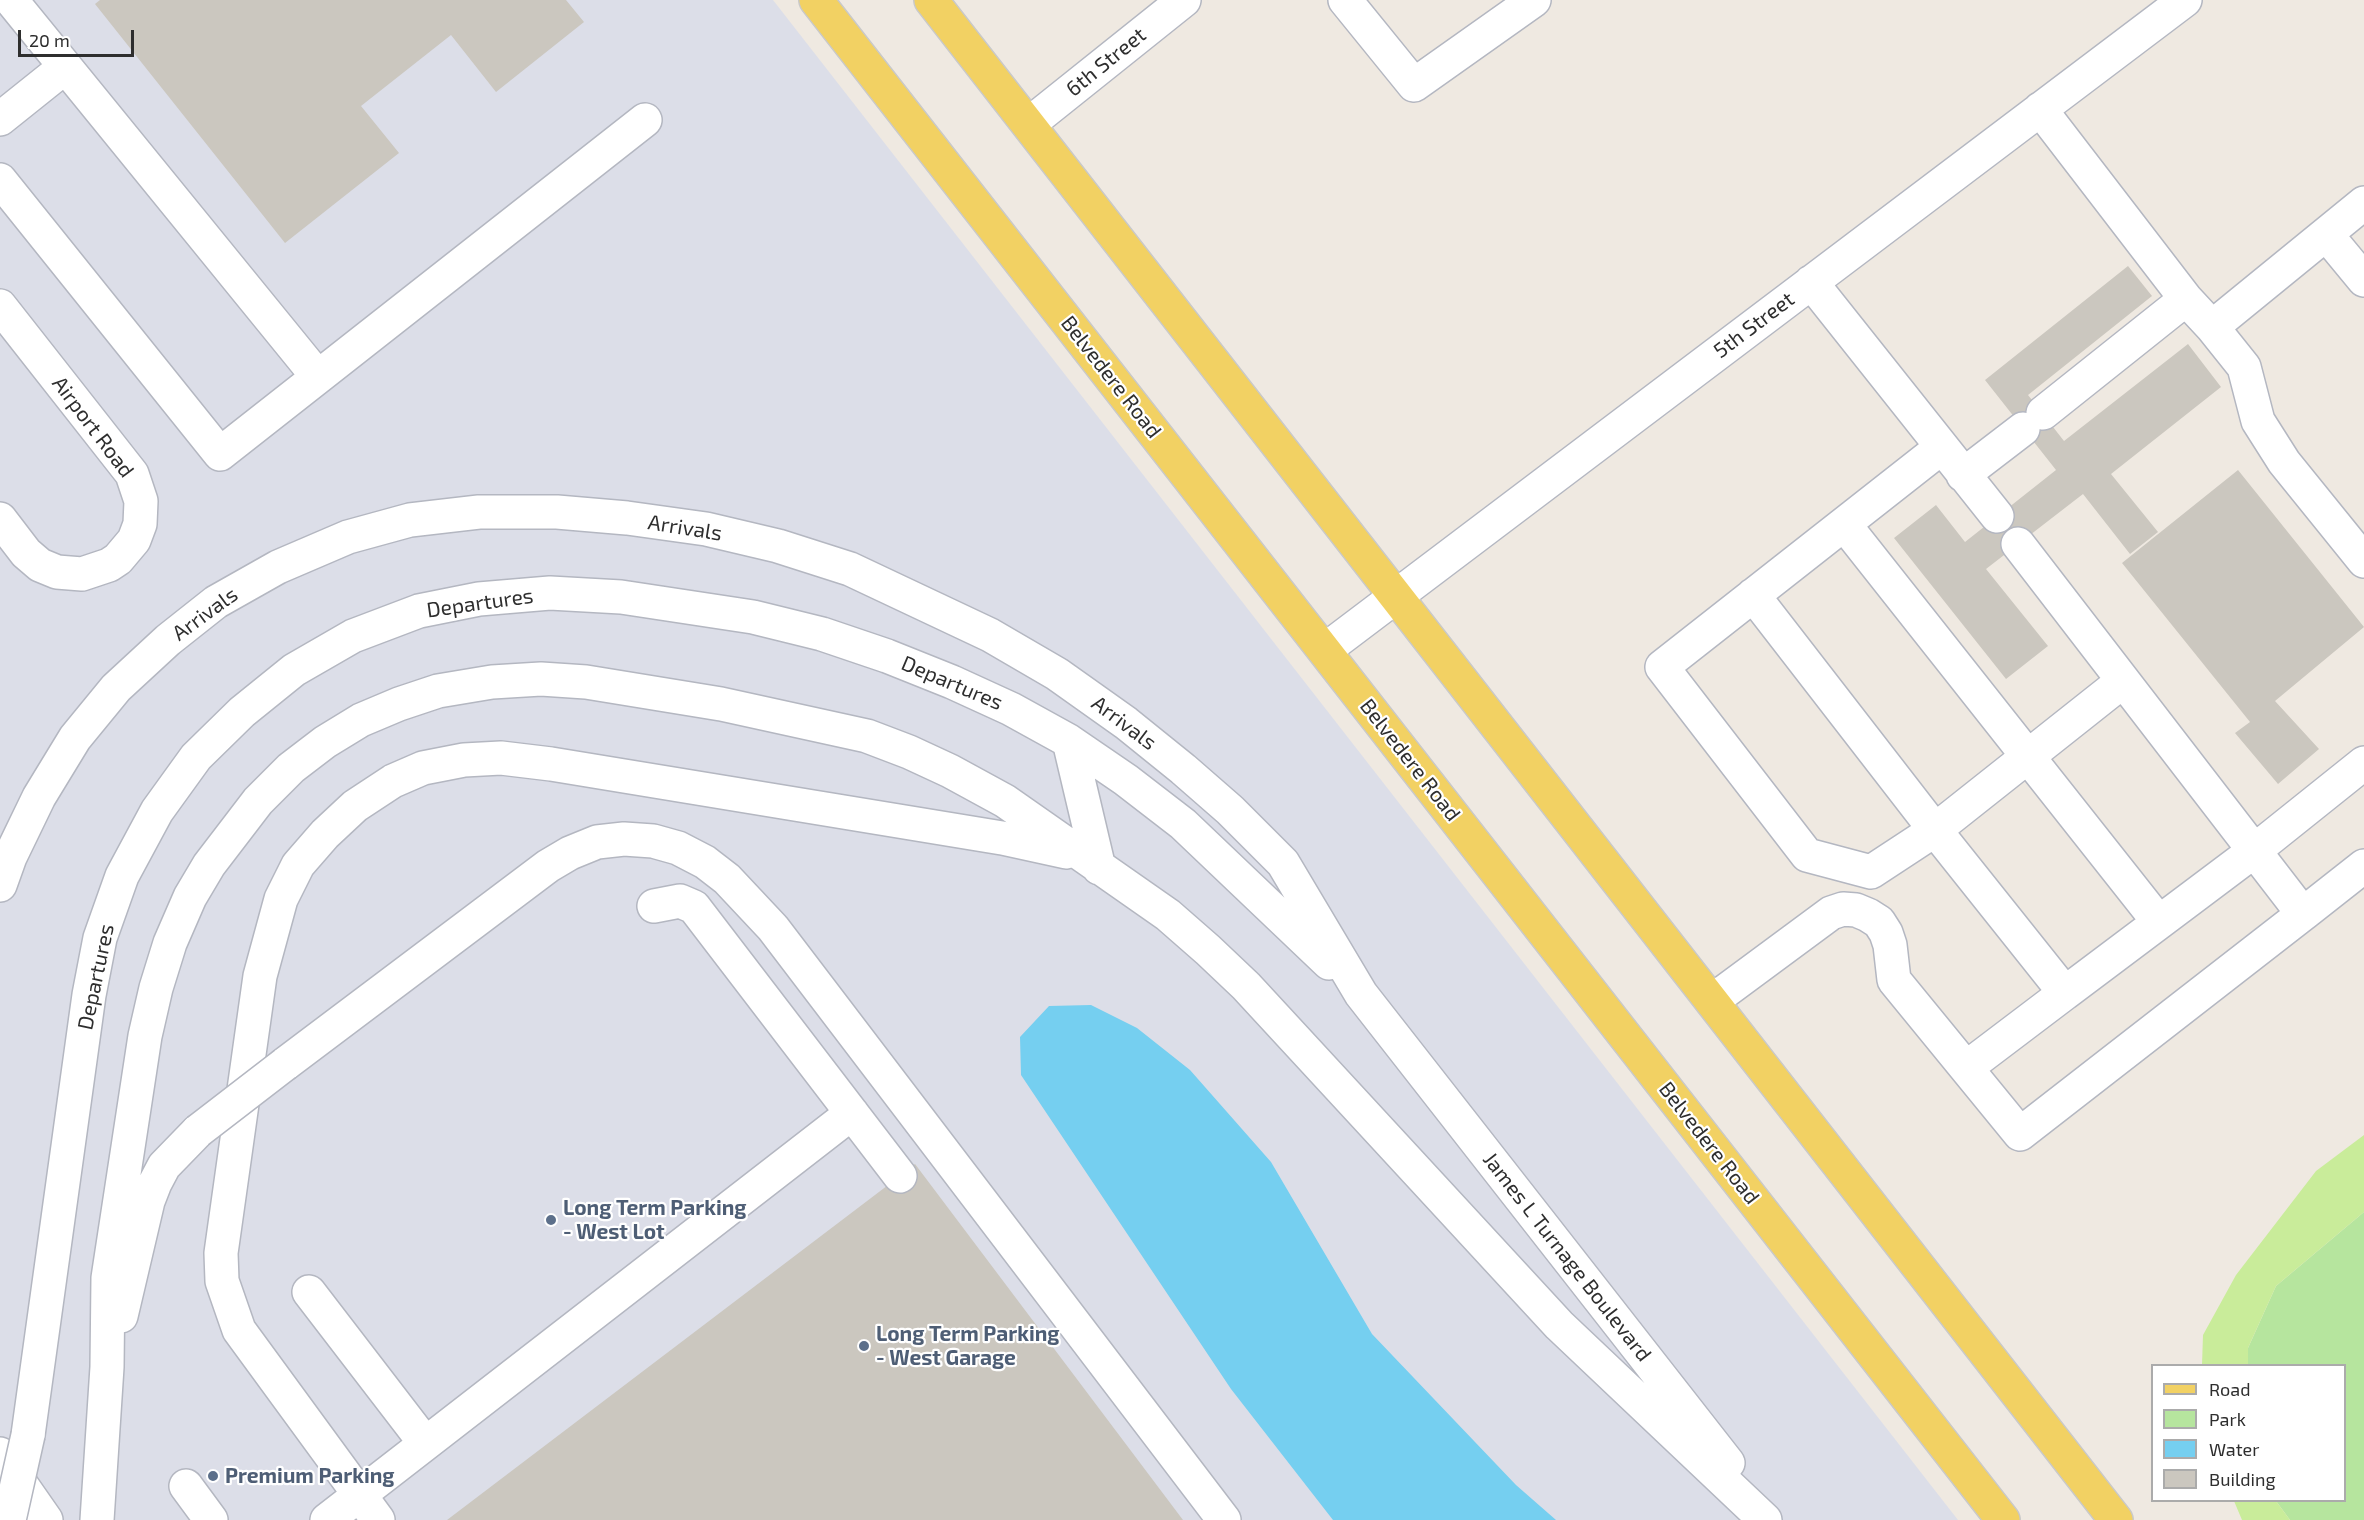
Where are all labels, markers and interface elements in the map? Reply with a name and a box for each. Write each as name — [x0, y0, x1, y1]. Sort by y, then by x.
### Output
scale bar — [21, 18, 136, 56]
street label: 6th Street — [1061, 22, 1151, 102]
text: 20 m — [29, 29, 70, 51]
street label: 5th Street — [1709, 287, 1799, 363]
street label: Belvedere Road — [1055, 311, 1167, 443]
street label: Airport Road — [47, 371, 139, 483]
street label: Arrivals — [646, 510, 724, 546]
street label: Arrivals — [167, 582, 243, 646]
street label: Departures — [425, 583, 535, 623]
street label: Departures — [898, 650, 1006, 716]
street label: Arrivals — [1087, 690, 1161, 756]
street label: Belvedere Road — [1354, 694, 1466, 826]
street label: Departures — [73, 922, 119, 1032]
street label: Belvedere Road — [1653, 1077, 1765, 1209]
street label: James L Turnage Boulevard — [1478, 1147, 1656, 1367]
place label: Long Term Parking - West Lot — [563, 1195, 747, 1245]
marker: Long Term Parking - West Lot — [544, 1213, 558, 1227]
place label: Long Term Parking - West Garage — [876, 1321, 1060, 1371]
marker: Long Term Parking - West Garage — [857, 1339, 871, 1353]
legend — [2151, 1364, 2346, 1502]
text: Road — [2209, 1378, 2250, 1400]
text: Park — [2209, 1408, 2246, 1430]
text: Water — [2209, 1438, 2259, 1460]
place label: Premium Parking — [225, 1463, 395, 1489]
text: Building — [2209, 1468, 2276, 1490]
marker: Premium Parking — [206, 1469, 220, 1483]

